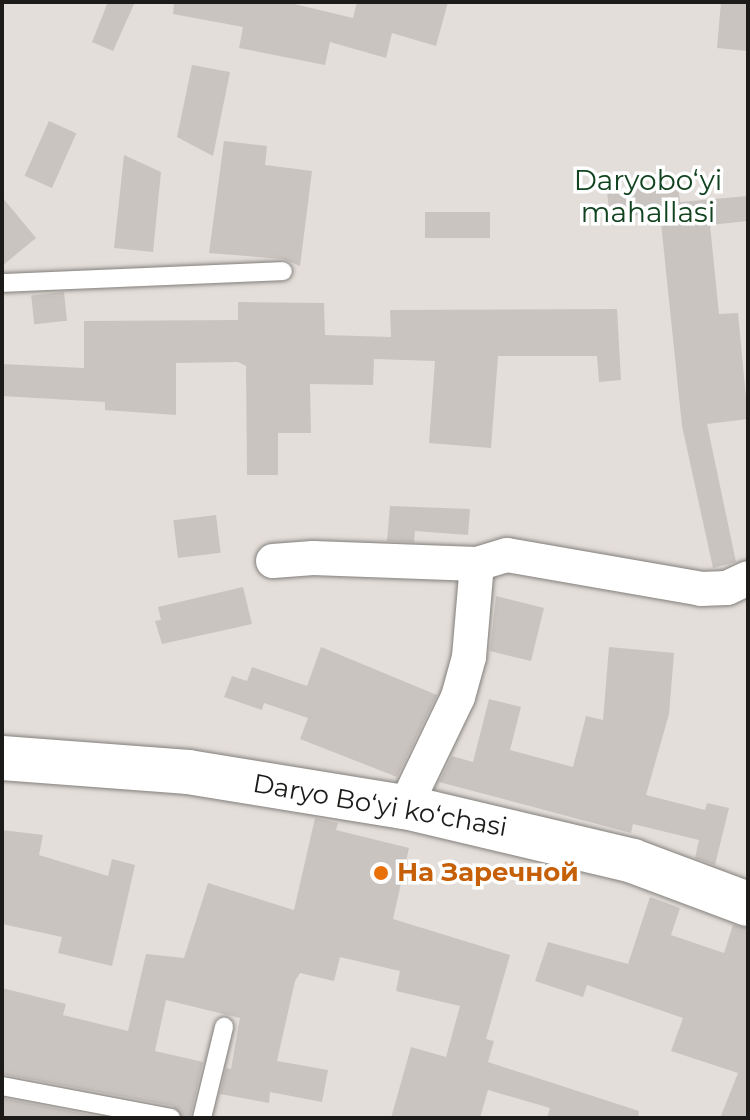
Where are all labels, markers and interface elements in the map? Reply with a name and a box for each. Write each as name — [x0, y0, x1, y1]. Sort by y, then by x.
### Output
district label: Daryoboʻyi mahallasi — [572, 163, 724, 229]
street label: Daryo Boʻyi koʻchasi — [250, 768, 510, 844]
place label: На Заречной — [397, 857, 579, 889]
marker: На Заречной — [372, 864, 390, 882]

